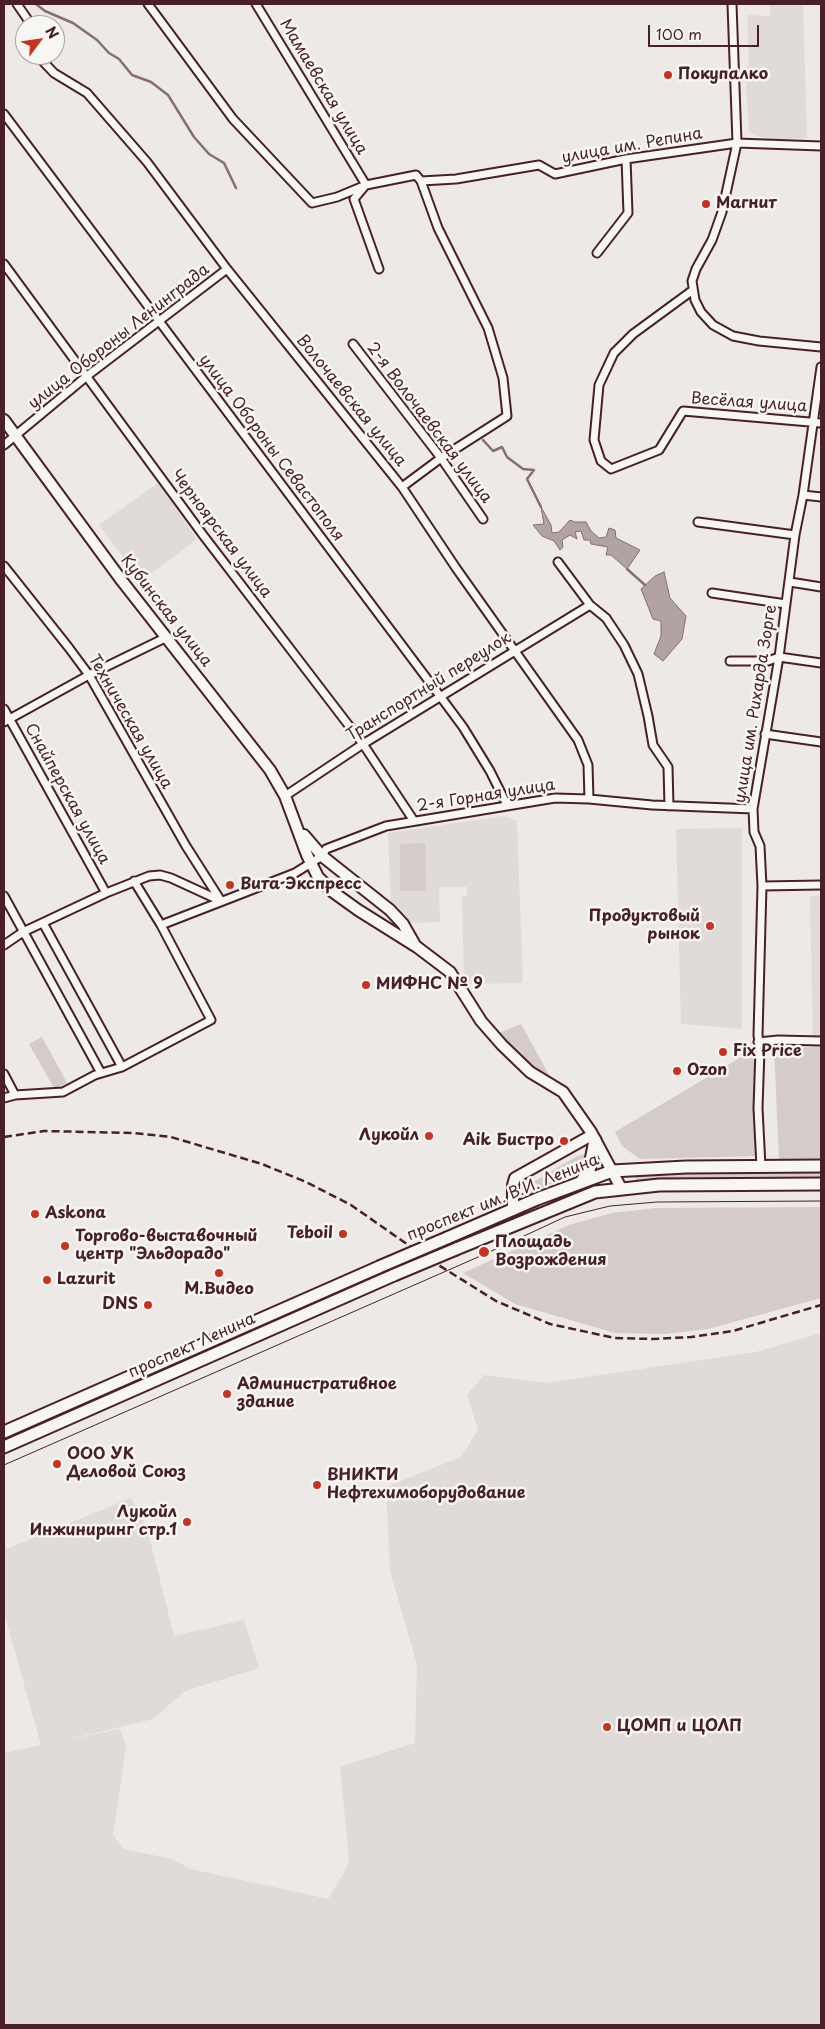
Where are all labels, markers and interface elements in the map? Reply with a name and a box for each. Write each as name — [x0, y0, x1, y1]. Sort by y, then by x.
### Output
north arrow — [15, 15, 65, 65]
scale bar — [650, 15, 761, 47]
street label: Мамаевская улица — [275, 16, 371, 158]
text: N — [41, 22, 64, 43]
text: 100 m — [656, 22, 702, 45]
place label: Покупалко — [678, 65, 768, 85]
marker: Покупалко — [662, 69, 674, 81]
street label: улица им. Репина — [560, 124, 704, 168]
place label: Магнит — [716, 194, 777, 214]
marker: Магнит — [700, 198, 712, 210]
street label: улица Обороны Ленинграда — [25, 260, 213, 414]
street label: Волочаевская улица — [292, 331, 410, 471]
street label: 2-я Волочаевская улица — [362, 339, 496, 507]
street label: улица Обороны Севастополя — [194, 351, 348, 545]
street label: Весёлая улица — [690, 389, 808, 417]
street label: Черноярская улица — [166, 466, 276, 602]
street label: Кубинская улица — [116, 551, 216, 671]
street label: улица им. Рихарда Зорге — [731, 603, 781, 805]
street label: Транспортный переулок — [343, 628, 515, 746]
street label: Техническая улица — [84, 652, 176, 792]
street label: Снайперская улица — [20, 720, 114, 868]
street label: 2-я Горная улица — [416, 776, 556, 816]
place label: Вита Экспресс — [240, 875, 361, 895]
marker: Вита Экспресс — [224, 879, 236, 891]
place label: Продуктовый рынок — [589, 907, 700, 945]
marker: Продуктовый рынок — [704, 920, 716, 932]
place label: МИФНС № 9 — [376, 975, 483, 995]
marker: МИФНС № 9 — [360, 979, 372, 991]
place label: Fix Price — [733, 1042, 802, 1062]
marker: Fix Price — [717, 1046, 729, 1058]
place label: Ozon — [687, 1061, 727, 1081]
marker: Ozon — [671, 1065, 683, 1077]
place label: Лукойл — [359, 1126, 419, 1146]
marker: Лукойл — [423, 1130, 435, 1142]
place label: Aik Бистро — [463, 1131, 554, 1151]
marker: Aik Бистро — [558, 1135, 570, 1147]
street label: проспект им. В.И. Ленина — [404, 1151, 602, 1245]
place label: Askona — [45, 1204, 106, 1224]
marker: Askona — [29, 1208, 41, 1220]
place label: Teboil — [287, 1224, 333, 1244]
place label: Торгово-выставочный центр "Эльдорадо" — [75, 1227, 258, 1265]
marker: Teboil — [337, 1228, 349, 1240]
place label: Площадь Возрождения — [495, 1233, 606, 1271]
marker: Торгово-выставочный центр "Эльдорадо" — [59, 1240, 71, 1252]
marker: Площадь Возрождения — [477, 1245, 491, 1259]
marker: М.Видео — [213, 1267, 225, 1279]
place label: Lazurit — [57, 1270, 116, 1290]
marker: Lazurit — [41, 1274, 53, 1286]
place label: М.Видео — [184, 1280, 254, 1300]
place label: DNS — [102, 1295, 138, 1315]
marker: DNS — [142, 1299, 154, 1311]
street label: проспект Ленина — [126, 1309, 258, 1383]
place label: Административное здание — [237, 1375, 397, 1413]
marker: Административное здание — [221, 1388, 233, 1400]
place label: ООО УК Деловой Союз — [67, 1445, 186, 1483]
marker: ООО УК Деловой Союз — [51, 1458, 63, 1470]
place label: ВНИКТИ Нефтехимоборудование — [327, 1466, 526, 1504]
marker: ВНИКТИ Нефтехимоборудование — [311, 1479, 323, 1491]
place label: Лукойл Инжиниринг стр.1 — [30, 1503, 177, 1541]
marker: Лукойл Инжиниринг стр.1 — [181, 1516, 193, 1528]
place label: ЦОМП и ЦОЛП — [617, 1717, 742, 1737]
marker: ЦОМП и ЦОЛП — [601, 1721, 613, 1733]

